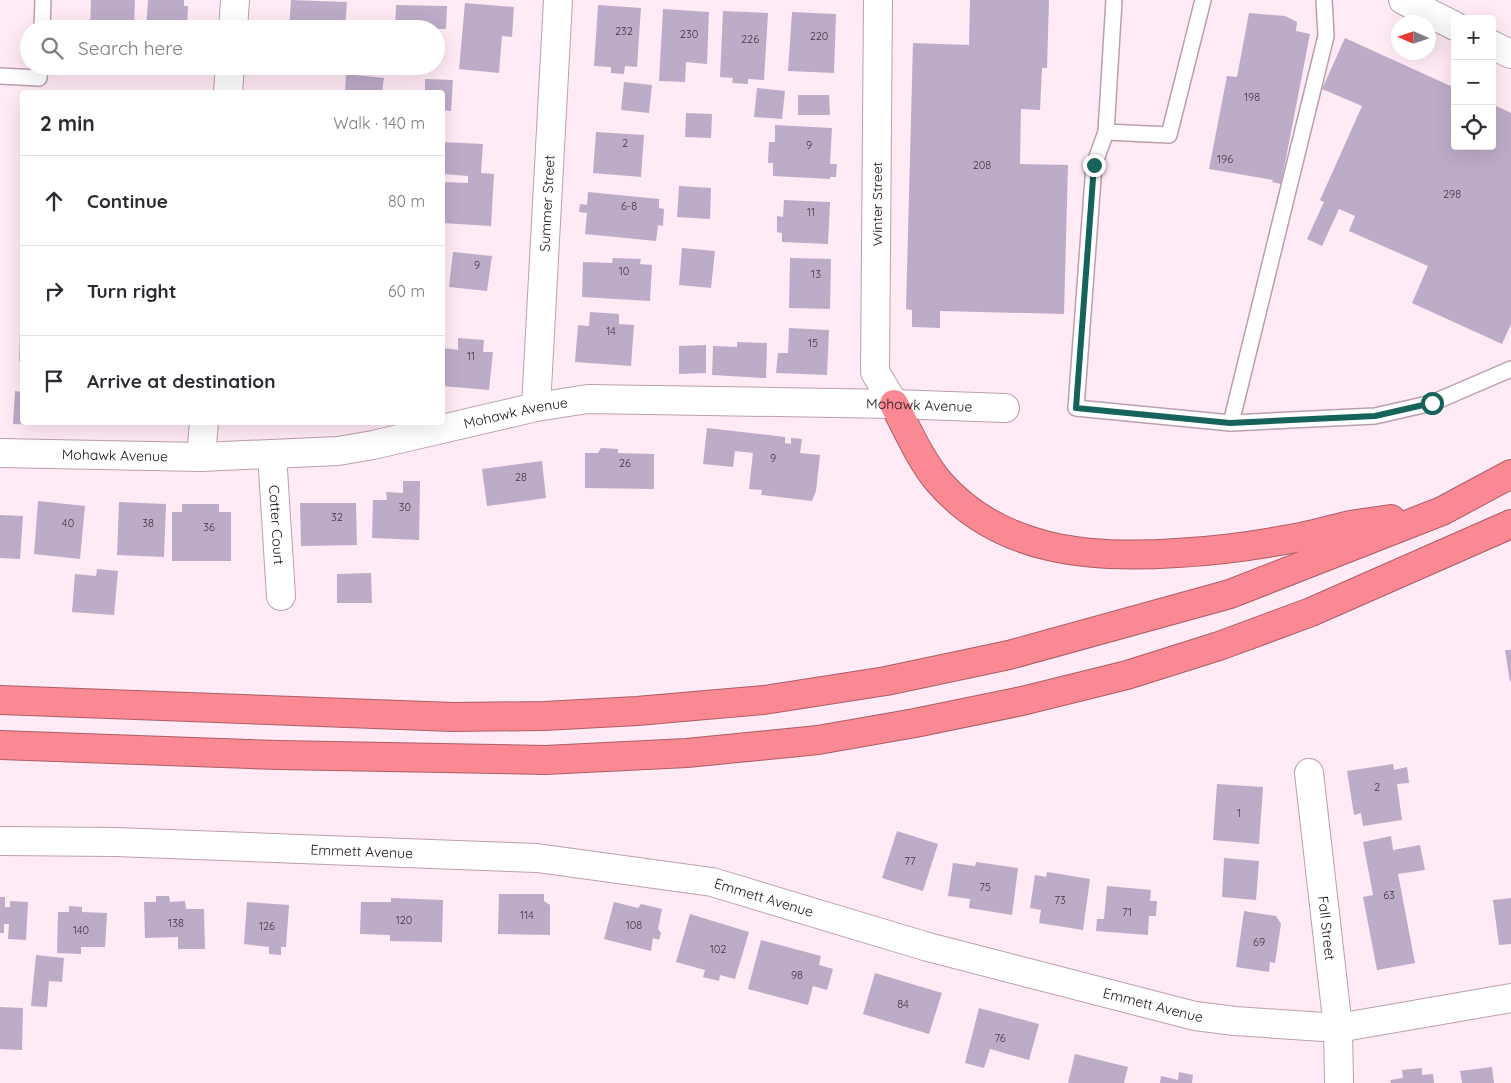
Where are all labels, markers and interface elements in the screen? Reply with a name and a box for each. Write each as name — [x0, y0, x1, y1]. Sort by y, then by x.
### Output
north arrow — [1391, 15, 1436, 60]
map controls — [1451, 15, 1496, 150]
button: + — [1451, 15, 1496, 60]
search box — [20, 20, 445, 75]
house number: 232 — [615, 24, 633, 38]
house number: 230 — [680, 27, 698, 41]
house number: 220 — [810, 29, 828, 43]
house number: 226 — [741, 32, 759, 46]
icon: search — [38, 34, 66, 62]
text: Search here — [78, 36, 183, 60]
button: − — [1451, 60, 1496, 105]
house number: 198 — [1244, 90, 1260, 104]
button: locate — [1451, 105, 1496, 150]
text: 2 min — [40, 110, 95, 136]
text: Walk · 140 m — [333, 113, 425, 133]
house number: 2 — [622, 136, 628, 150]
house number: 9 — [806, 138, 812, 152]
house number: 196 — [1217, 152, 1233, 166]
street label: Summer Street — [535, 154, 559, 252]
route end — [1083, 154, 1106, 177]
house number: 208 — [973, 158, 991, 172]
street label: Winter Street — [868, 161, 886, 246]
icon: ahead — [40, 187, 68, 215]
house number: 298 — [1443, 187, 1461, 201]
text: Continue — [87, 189, 168, 213]
text: 80 m — [388, 191, 425, 211]
house number: 6-8 — [621, 199, 637, 213]
house number: 11 — [807, 205, 815, 219]
house number: 9 — [474, 258, 480, 272]
house number: 10 — [619, 264, 629, 278]
house number: 13 — [811, 267, 821, 281]
icon: right — [40, 277, 68, 305]
text: Turn right — [87, 279, 176, 303]
text: 60 m — [388, 281, 425, 301]
house number: 14 — [606, 324, 616, 338]
house number: 15 — [808, 336, 818, 350]
house number: 11 — [467, 349, 475, 363]
icon: arrive — [40, 367, 68, 395]
text: Arrive at destination — [87, 369, 276, 393]
route start — [1421, 392, 1444, 415]
street label: Mohawk Avenue — [462, 393, 569, 433]
street label: Mohawk Avenue — [866, 395, 973, 416]
street label: Mohawk Avenue — [62, 445, 168, 465]
house number: 9 — [770, 451, 776, 465]
house number: 26 — [619, 456, 631, 470]
house number: 28 — [515, 470, 527, 484]
street label: Cotter Court — [265, 484, 288, 566]
house number: 30 — [399, 500, 411, 514]
house number: 32 — [331, 510, 343, 524]
house number: 40 — [62, 516, 74, 530]
house number: 38 — [142, 516, 154, 530]
house number: 36 — [203, 520, 215, 534]
house number: 2 — [1374, 780, 1380, 794]
house number: 1 — [1237, 806, 1241, 820]
street label: Emmett Avenue — [310, 840, 414, 862]
house number: 77 — [904, 854, 916, 868]
street label: Emmett Avenue — [712, 874, 816, 921]
house number: 75 — [979, 880, 991, 894]
house number: 63 — [1383, 888, 1395, 902]
house number: 73 — [1054, 893, 1066, 907]
street label: Fall Street — [1314, 895, 1339, 961]
house number: 71 — [1122, 905, 1132, 919]
house number: 114 — [520, 908, 534, 922]
house number: 120 — [396, 913, 412, 927]
house number: 138 — [168, 916, 184, 930]
house number: 108 — [626, 918, 642, 932]
house number: 126 — [259, 919, 275, 933]
house number: 140 — [73, 923, 89, 937]
house number: 69 — [1253, 935, 1265, 949]
house number: 102 — [710, 942, 726, 956]
house number: 98 — [791, 968, 803, 982]
street label: Emmett Avenue — [1101, 984, 1204, 1026]
house number: 84 — [897, 997, 909, 1011]
house number: 76 — [994, 1031, 1006, 1045]

